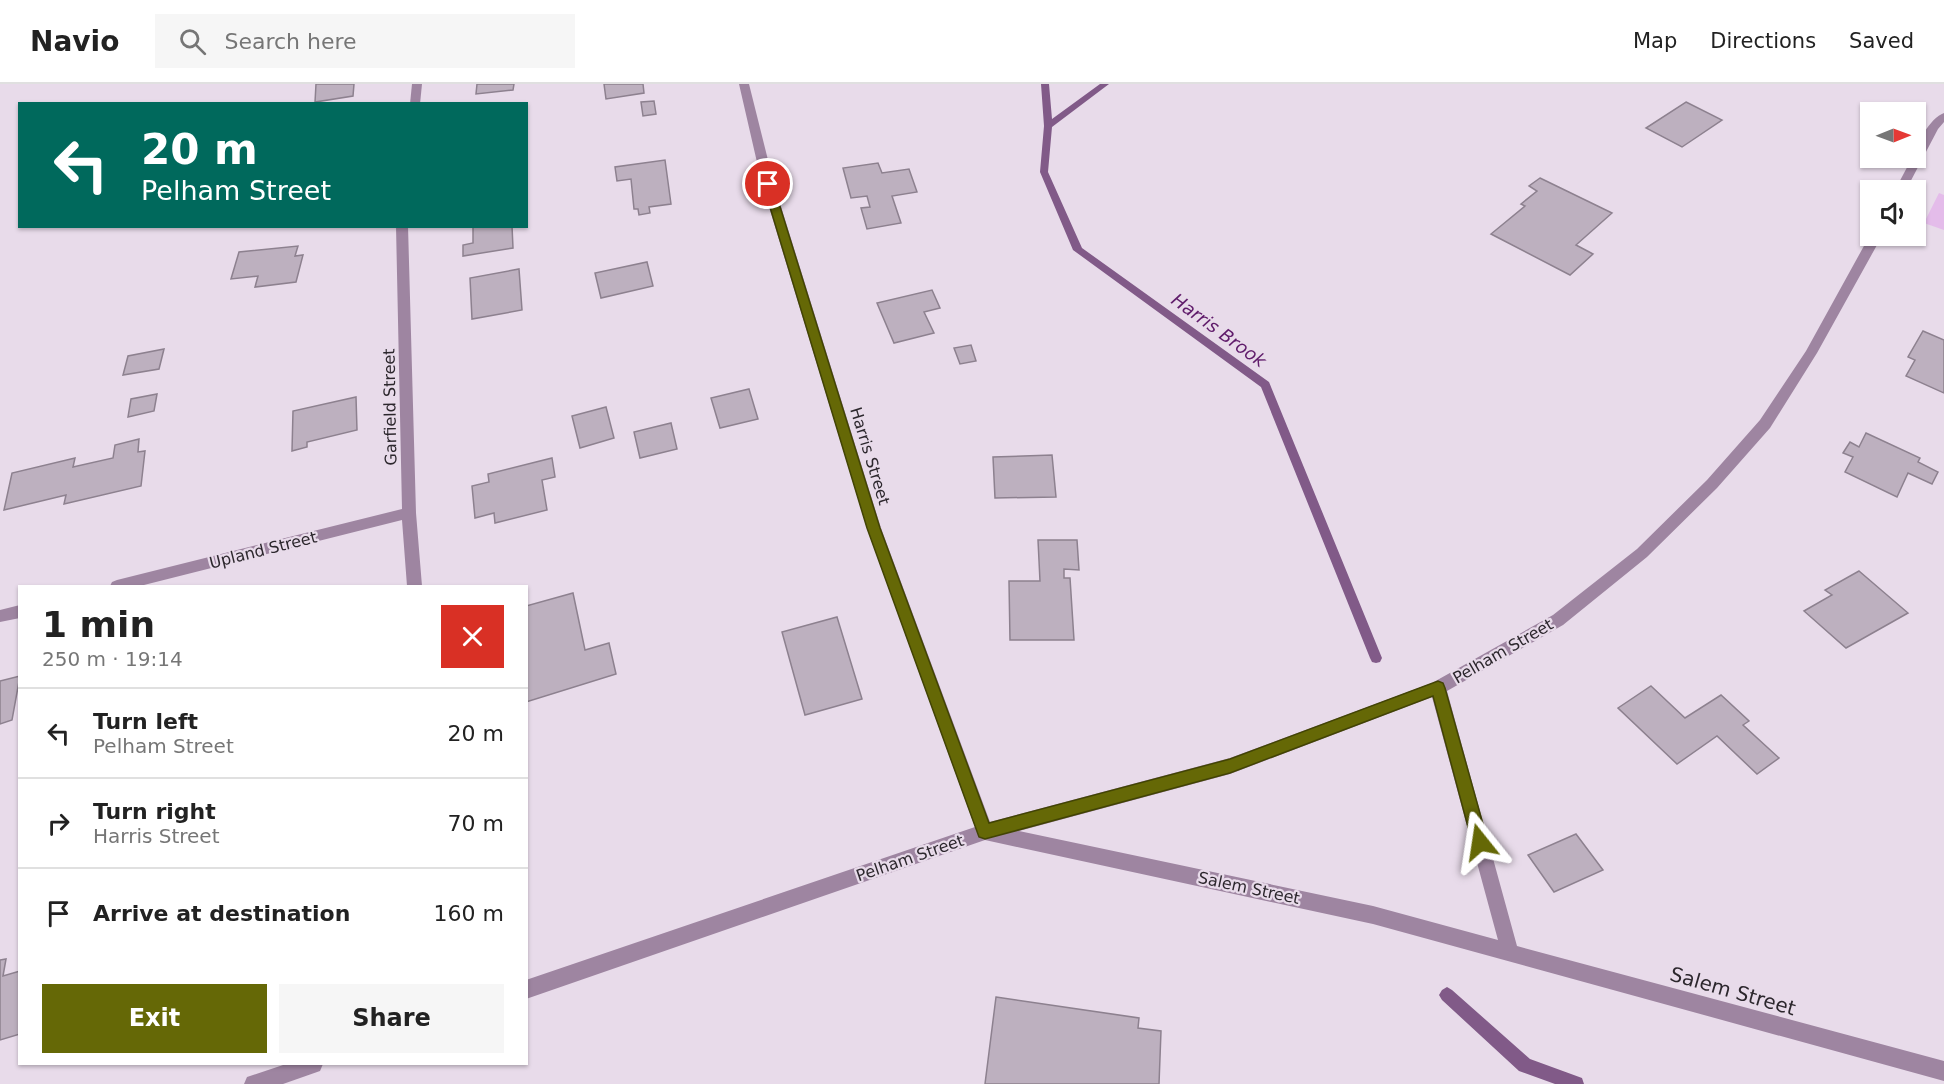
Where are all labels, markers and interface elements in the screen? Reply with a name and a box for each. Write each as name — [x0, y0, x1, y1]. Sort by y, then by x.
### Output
search box — [155, 14, 575, 68]
text: Navio — [30, 25, 119, 58]
icon: search — [176, 25, 209, 58]
text: Search here — [224, 29, 357, 54]
text: Map — [1633, 29, 1677, 53]
text: Directions — [1710, 29, 1816, 53]
text: Saved — [1849, 29, 1914, 53]
north arrow — [1860, 102, 1926, 168]
map controls — [1860, 102, 1926, 246]
text: 20 m — [141, 125, 258, 174]
icon: left — [42, 126, 120, 204]
pin — [742, 158, 793, 209]
icon: arrive — [751, 167, 784, 200]
text: Pelham Street — [141, 175, 331, 206]
button: sound — [1860, 180, 1926, 246]
water label: Harris Brook — [1168, 289, 1272, 372]
street label: Garfield Street — [379, 348, 401, 466]
street label: Harris Street — [846, 405, 894, 507]
street label: Upland Street — [207, 527, 319, 573]
text: 1 min — [42, 604, 155, 645]
button: close — [441, 605, 504, 668]
street label: Pelham Street — [1449, 615, 1557, 687]
text: 250 m · 19:14 — [42, 647, 183, 671]
text: Turn left — [93, 709, 198, 734]
icon: left — [42, 717, 75, 750]
text: 20 m — [448, 721, 504, 746]
text: Pelham Street — [93, 734, 234, 758]
text: Turn right — [93, 799, 216, 824]
icon: right — [42, 807, 75, 840]
position arrow — [1448, 810, 1512, 874]
text: 70 m — [448, 811, 504, 836]
text: Harris Street — [93, 824, 220, 848]
street label: Pelham Street — [854, 831, 966, 885]
street label: Salem Street — [1196, 868, 1302, 908]
icon: arrive — [42, 897, 75, 930]
text: Arrive at destination — [93, 901, 350, 926]
text: 160 m — [434, 901, 504, 926]
street label: Salem Street — [1667, 962, 1799, 1020]
button: Exit — [42, 984, 267, 1053]
button: Share — [279, 984, 504, 1053]

